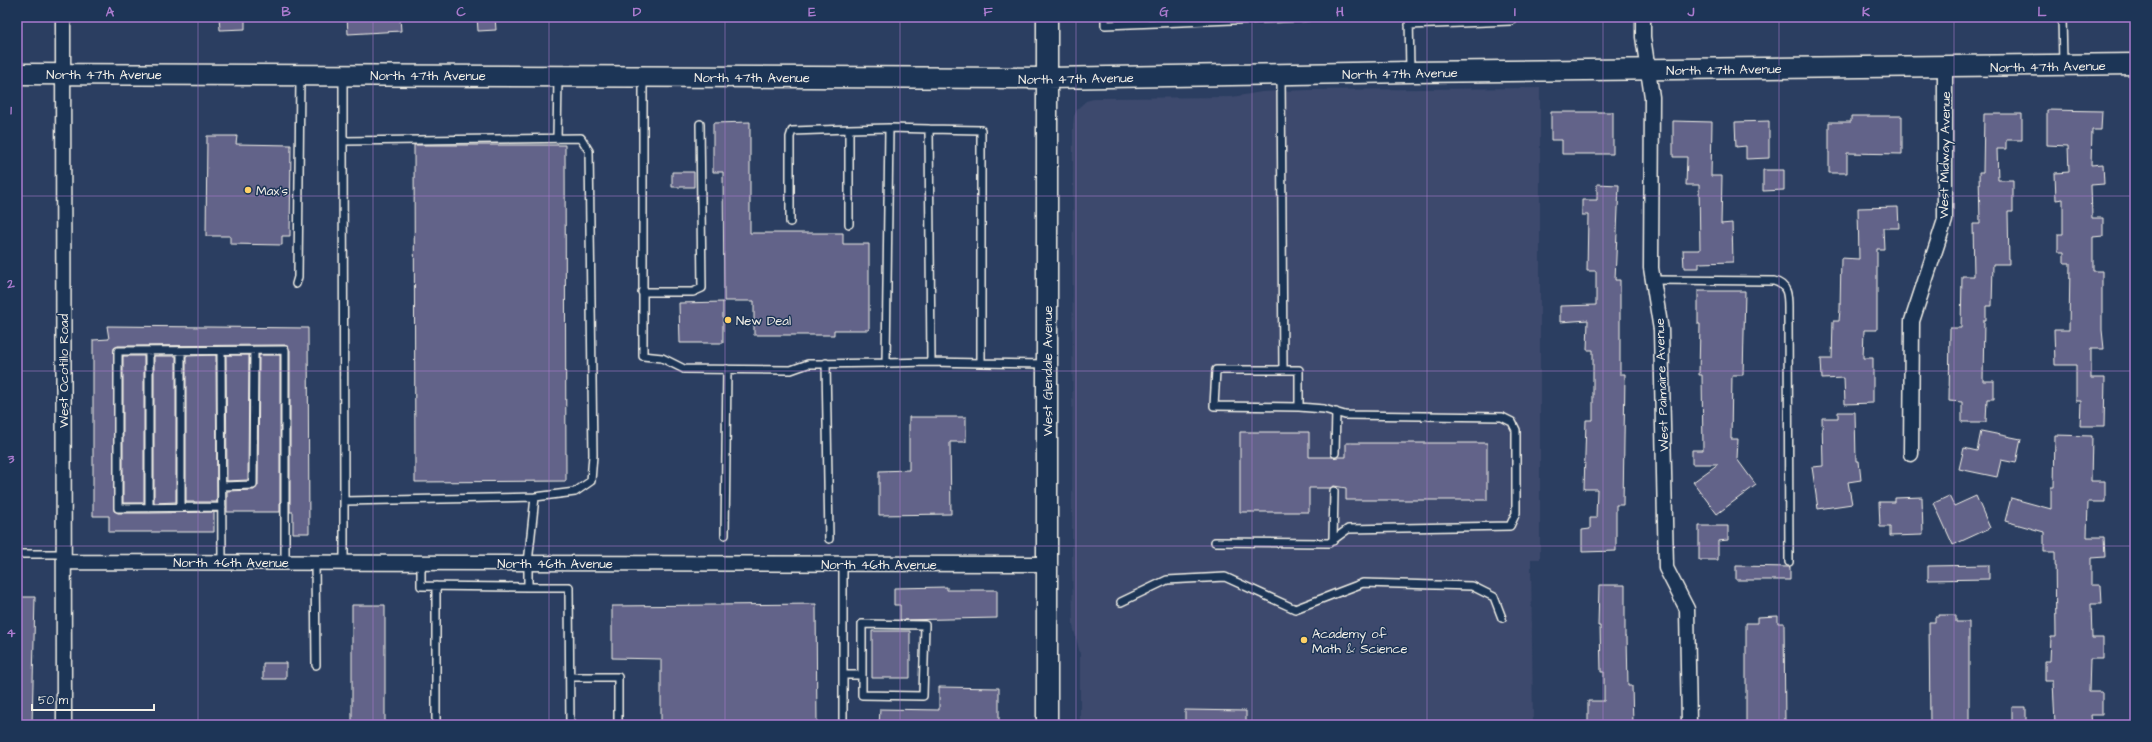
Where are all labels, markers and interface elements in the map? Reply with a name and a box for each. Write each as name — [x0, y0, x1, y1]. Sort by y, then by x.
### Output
text: A — [106, 3, 115, 21]
text: B — [281, 3, 291, 21]
text: C — [456, 3, 466, 21]
text: D — [633, 3, 642, 21]
text: E — [808, 3, 816, 21]
text: F — [983, 3, 993, 21]
text: G — [1159, 3, 1169, 21]
text: H — [1336, 3, 1344, 21]
text: I — [1514, 3, 1516, 21]
text: J — [1687, 3, 1695, 21]
text: K — [1862, 3, 1870, 21]
text: L — [2037, 3, 2047, 21]
street label: North 47th Avenue — [1990, 57, 2106, 77]
street label: North 47th Avenue — [1666, 60, 1782, 80]
street label: North 47th Avenue — [1342, 64, 1458, 84]
street label: North 47th Avenue — [46, 66, 162, 84]
street label: North 47th Avenue — [370, 67, 486, 85]
street label: North 47th Avenue — [694, 69, 810, 87]
street label: North 47th Avenue — [1018, 69, 1134, 89]
street label: West Midway Avenue — [1935, 91, 1956, 219]
text: 1 — [10, 101, 12, 119]
place label: Max's — [256, 182, 289, 200]
marker: Max's — [243, 185, 253, 195]
text: 2 — [6, 275, 15, 293]
street label: West Glendale Avenue — [1039, 306, 1057, 436]
place label: New Deal — [736, 312, 791, 330]
street label: West Ocotillo Road — [55, 314, 73, 428]
marker: New Deal — [723, 315, 733, 325]
street label: West Palmaire Avenue — [1651, 318, 1673, 452]
text: 3 — [7, 450, 15, 468]
street label: North 46th Avenue — [173, 554, 289, 572]
street label: North 46th Avenue — [497, 555, 613, 573]
street label: North 46th Avenue — [821, 556, 937, 574]
text: 4 — [7, 624, 16, 642]
place label: Academy of Math & Science — [1312, 625, 1408, 658]
marker: Academy of Math & Science — [1299, 635, 1309, 645]
scale bar — [32, 686, 154, 712]
text: 50 m — [38, 692, 69, 709]

